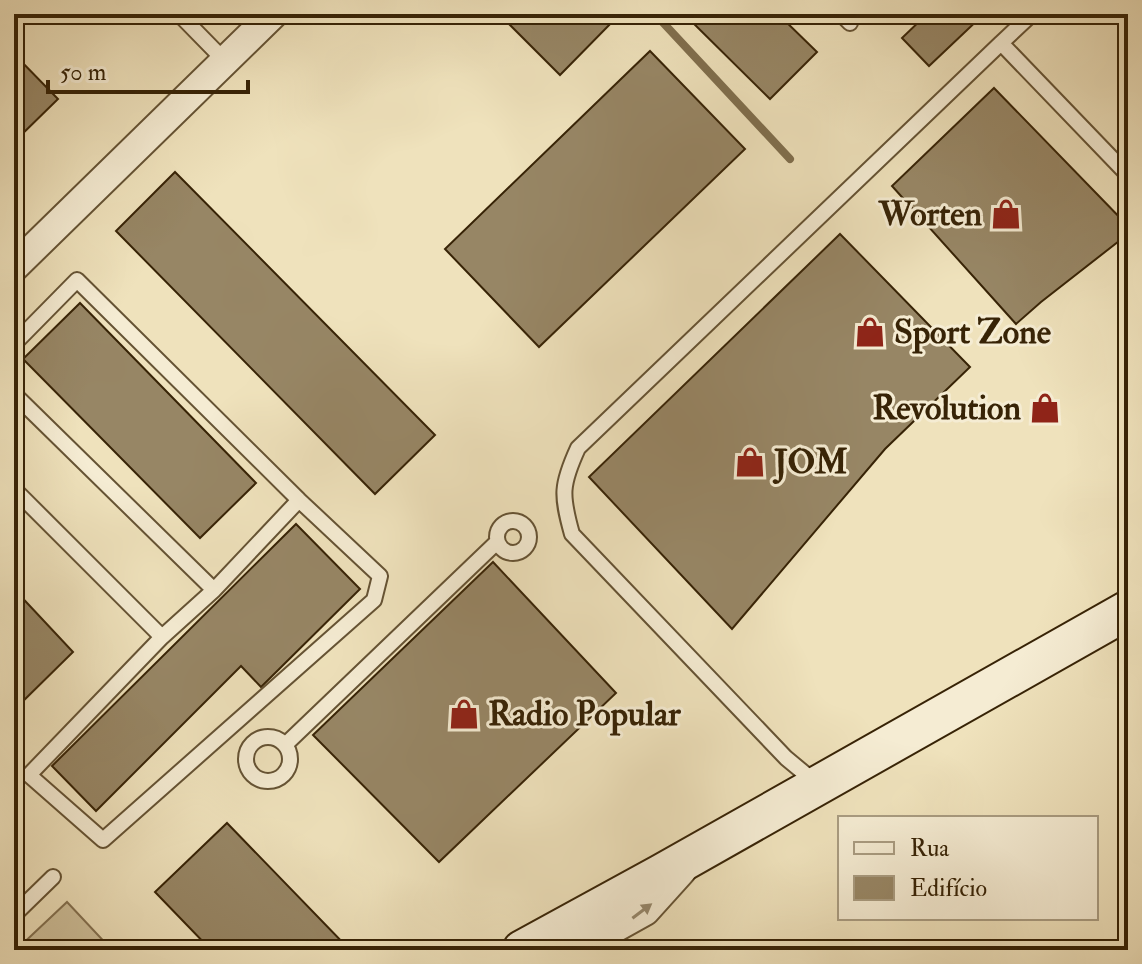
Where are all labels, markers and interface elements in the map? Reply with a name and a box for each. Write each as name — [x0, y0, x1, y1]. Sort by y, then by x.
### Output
scale bar — [48, 44, 248, 94]
text: 50 m — [60, 57, 107, 88]
place label: Worten — [878, 193, 982, 236]
shop icon: Worten — [989, 197, 1023, 231]
place label: Sport Zone — [894, 311, 1052, 354]
shop icon: Sport Zone — [853, 315, 887, 349]
place label: Revolution — [872, 387, 1021, 430]
shop icon: Revolution — [1028, 391, 1062, 425]
place label: JOM — [772, 441, 848, 484]
shop icon: JOM — [733, 445, 767, 479]
place label: Radio Popular — [488, 693, 682, 736]
shop icon: Radio Popular — [447, 697, 481, 731]
legend — [838, 816, 1098, 920]
text: Rua — [910, 833, 950, 864]
text: Edifício — [910, 873, 987, 904]
one-way arrow — [632, 904, 652, 920]

